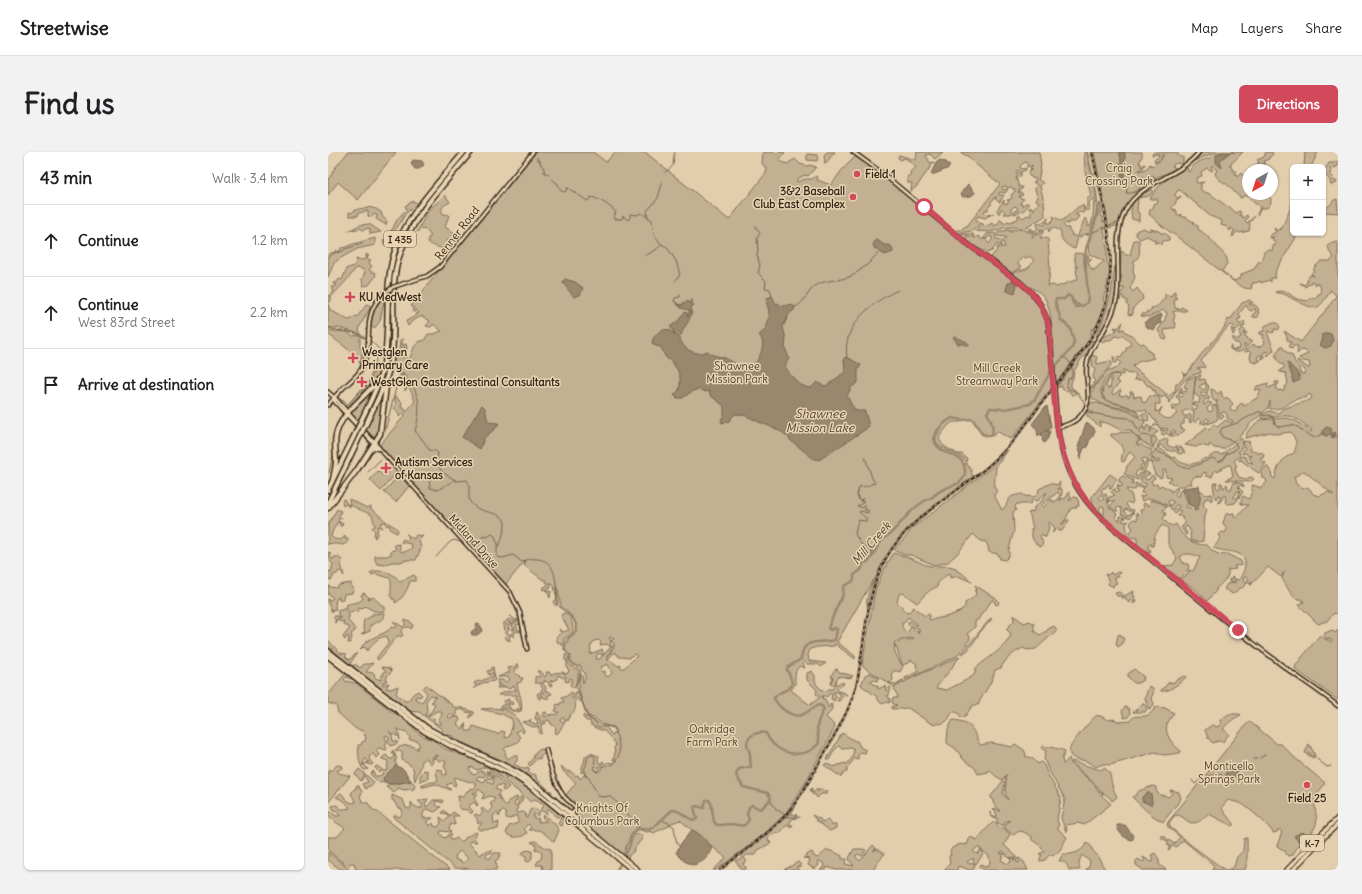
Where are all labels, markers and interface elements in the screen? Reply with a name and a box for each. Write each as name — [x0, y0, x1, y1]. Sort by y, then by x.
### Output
text: Streetwise — [20, 16, 109, 40]
text: Map — [1191, 19, 1218, 37]
text: Layers — [1240, 19, 1283, 37]
text: Share — [1305, 19, 1342, 37]
button: Directions — [1239, 85, 1338, 123]
text: Find us — [24, 86, 115, 122]
park label: Craig Crossing Park — [1085, 161, 1153, 188]
north arrow — [1242, 164, 1278, 200]
map controls — [1290, 164, 1326, 236]
button: + — [1290, 164, 1326, 200]
text: 43 min — [40, 167, 92, 189]
place label: Field 1 — [865, 167, 896, 181]
marker: Field 1 — [852, 169, 862, 179]
text: Walk · 3.4 km — [212, 170, 288, 187]
place label: 3&2 Baseball Club East Complex — [753, 184, 846, 212]
marker: 3&2 Baseball Club East Complex — [848, 192, 858, 202]
route start — [915, 198, 933, 216]
button: − — [1290, 200, 1326, 236]
street label: Renner Road — [432, 203, 483, 263]
icon: ahead — [40, 230, 62, 252]
text: Continue — [78, 231, 139, 250]
road number: I 435 — [384, 231, 416, 247]
text: 1.2 km — [252, 232, 288, 249]
place label: KU MedWest — [359, 290, 422, 304]
marker: KU MedWest — [344, 291, 356, 303]
text: Continue — [78, 295, 139, 314]
icon: ahead — [40, 302, 62, 324]
text: 2.2 km — [250, 304, 288, 321]
text: West 83rd Street — [78, 314, 175, 331]
place label: Westglen Primary Care — [362, 345, 428, 373]
marker: Westglen Primary Care — [347, 352, 359, 364]
park label: Shawnee Mission Park — [706, 359, 768, 386]
park label: Mill Creek Streamway Park — [956, 361, 1038, 388]
icon: arrive — [40, 374, 62, 396]
text: Arrive at destination — [78, 375, 214, 394]
place label: WestGlen Gastrointestinal Consultants — [371, 375, 560, 389]
marker: WestGlen Gastrointestinal Consultants — [356, 376, 368, 388]
water label: Shawnee Mission Lake — [786, 406, 856, 435]
place label: Autism Services of Kansas — [395, 455, 473, 482]
marker: Autism Services of Kansas — [380, 462, 392, 474]
street label: Midland Drive — [446, 511, 502, 571]
water label: Mill Creek — [848, 518, 894, 568]
route end — [1229, 621, 1247, 639]
park label: Oakridge Farm Park — [686, 722, 738, 749]
park label: Monticello Springs Park — [1198, 759, 1260, 786]
marker: Field 25 — [1302, 780, 1312, 790]
place label: Field 25 — [1288, 791, 1326, 805]
park label: Knights Of Columbus Park — [565, 801, 640, 828]
road number: K-7 — [1300, 835, 1324, 851]

